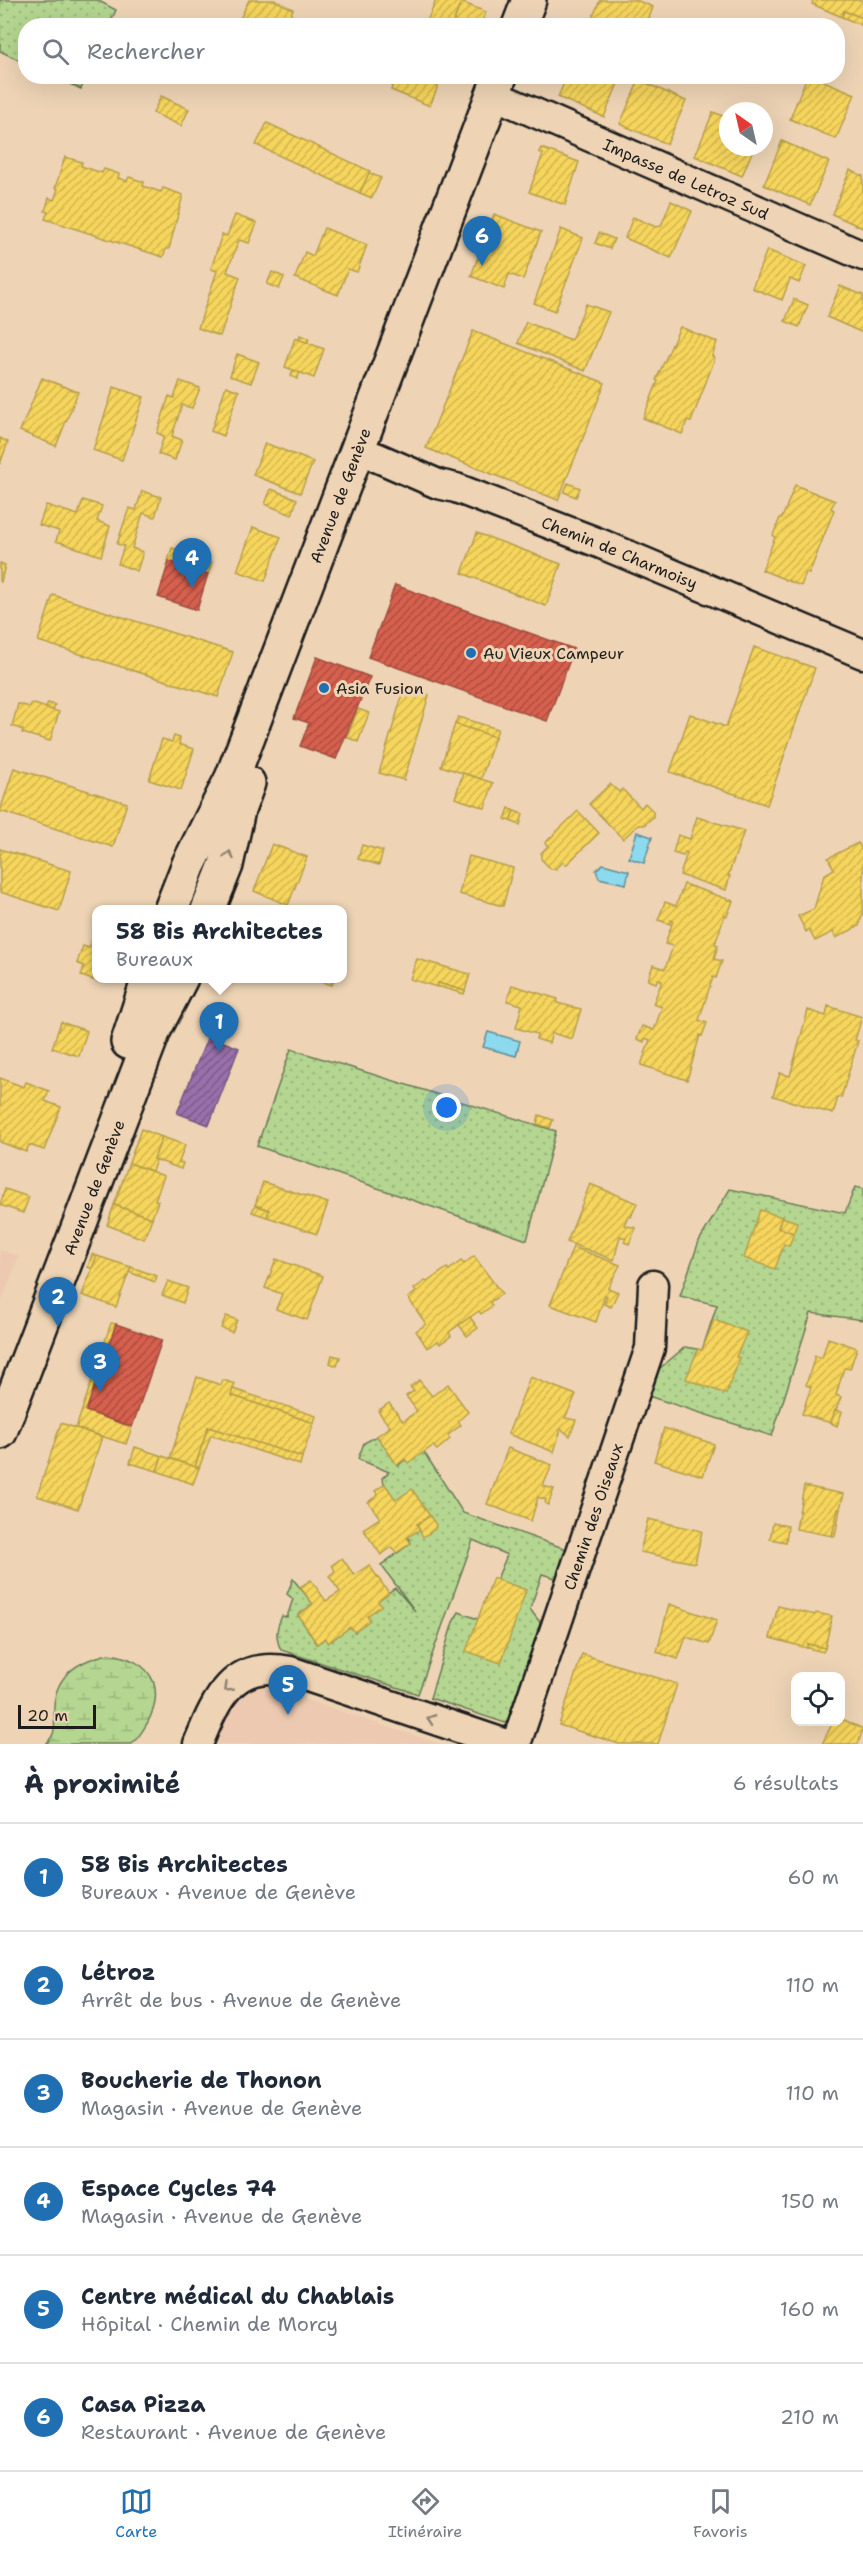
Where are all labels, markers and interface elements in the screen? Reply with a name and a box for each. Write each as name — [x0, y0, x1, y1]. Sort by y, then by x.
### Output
search box — [18, 18, 845, 84]
icon: search — [39, 35, 72, 68]
text: Rechercher — [87, 37, 206, 66]
north arrow — [719, 102, 773, 156]
street label: Impasse de Letroz Sud — [600, 134, 772, 225]
pin: 6 — [462, 216, 502, 266]
street label: Avenue de Genève — [305, 425, 376, 566]
street label: Chemin de Charmoisy — [539, 512, 701, 594]
pin: 4 — [172, 538, 212, 588]
place label: Au Vieux Campeur — [483, 643, 624, 664]
marker: Au Vieux Campeur — [464, 646, 478, 660]
place label: Asia Fusion — [336, 678, 424, 699]
marker: Asia Fusion — [317, 681, 331, 695]
one-way arrow — [221, 850, 234, 860]
popup — [92, 905, 347, 983]
text: 58 Bis Architectes — [116, 917, 323, 946]
text: Bureaux — [116, 946, 193, 972]
pin: 1 — [200, 1002, 238, 1052]
your location — [432, 1093, 461, 1122]
street label: Avenue de Genève — [59, 1117, 130, 1258]
pin: 2 — [38, 1278, 78, 1327]
pin: 3 — [80, 1342, 120, 1392]
street label: Chemin des Oiseaux — [559, 1441, 628, 1593]
pin: 5 — [268, 1666, 308, 1715]
map controls — [791, 1672, 845, 1726]
button: locate — [791, 1672, 845, 1726]
one-way arrow — [224, 1681, 234, 1692]
scale bar — [18, 1702, 96, 1730]
text: 20 m — [27, 1705, 68, 1726]
one-way arrow — [426, 1713, 437, 1726]
text: À proximité — [24, 1766, 180, 1801]
text: 6 résultats — [733, 1770, 839, 1796]
text: 58 Bis Architectes — [81, 1850, 288, 1879]
text: 1 — [39, 1864, 48, 1890]
text: 60 m — [787, 1864, 839, 1890]
text: Bureaux · Avenue de Genève — [81, 1879, 356, 1905]
text: Létroz — [81, 1958, 156, 1987]
text: 2 — [37, 1972, 51, 1998]
text: 110 m — [785, 1972, 839, 1998]
text: Arrêt de bus · Avenue de Genève — [81, 1987, 401, 2013]
text: Boucherie de Thonon — [81, 2066, 322, 2095]
text: 3 — [37, 2080, 51, 2106]
text: 110 m — [785, 2080, 839, 2106]
text: Magasin · Avenue de Genève — [81, 2095, 362, 2121]
text: Espace Cycles 74 — [81, 2174, 276, 2203]
text: 4 — [37, 2188, 51, 2214]
text: 150 m — [781, 2188, 839, 2214]
text: Magasin · Avenue de Genève — [81, 2203, 362, 2229]
text: Centre médical du Chablais — [81, 2282, 394, 2311]
text: 5 — [37, 2296, 50, 2322]
text: 160 m — [780, 2296, 839, 2322]
text: Hôpital · Chemin de Morcy — [81, 2311, 338, 2337]
text: Casa Pizza — [81, 2390, 206, 2419]
text: 6 — [37, 2404, 51, 2430]
text: 210 m — [780, 2404, 839, 2430]
text: Restaurant · Avenue de Genève — [81, 2419, 386, 2445]
tab: Carte — [115, 2485, 157, 2542]
tab: Itinéraire — [388, 2485, 462, 2542]
tab: Favoris — [693, 2485, 748, 2542]

